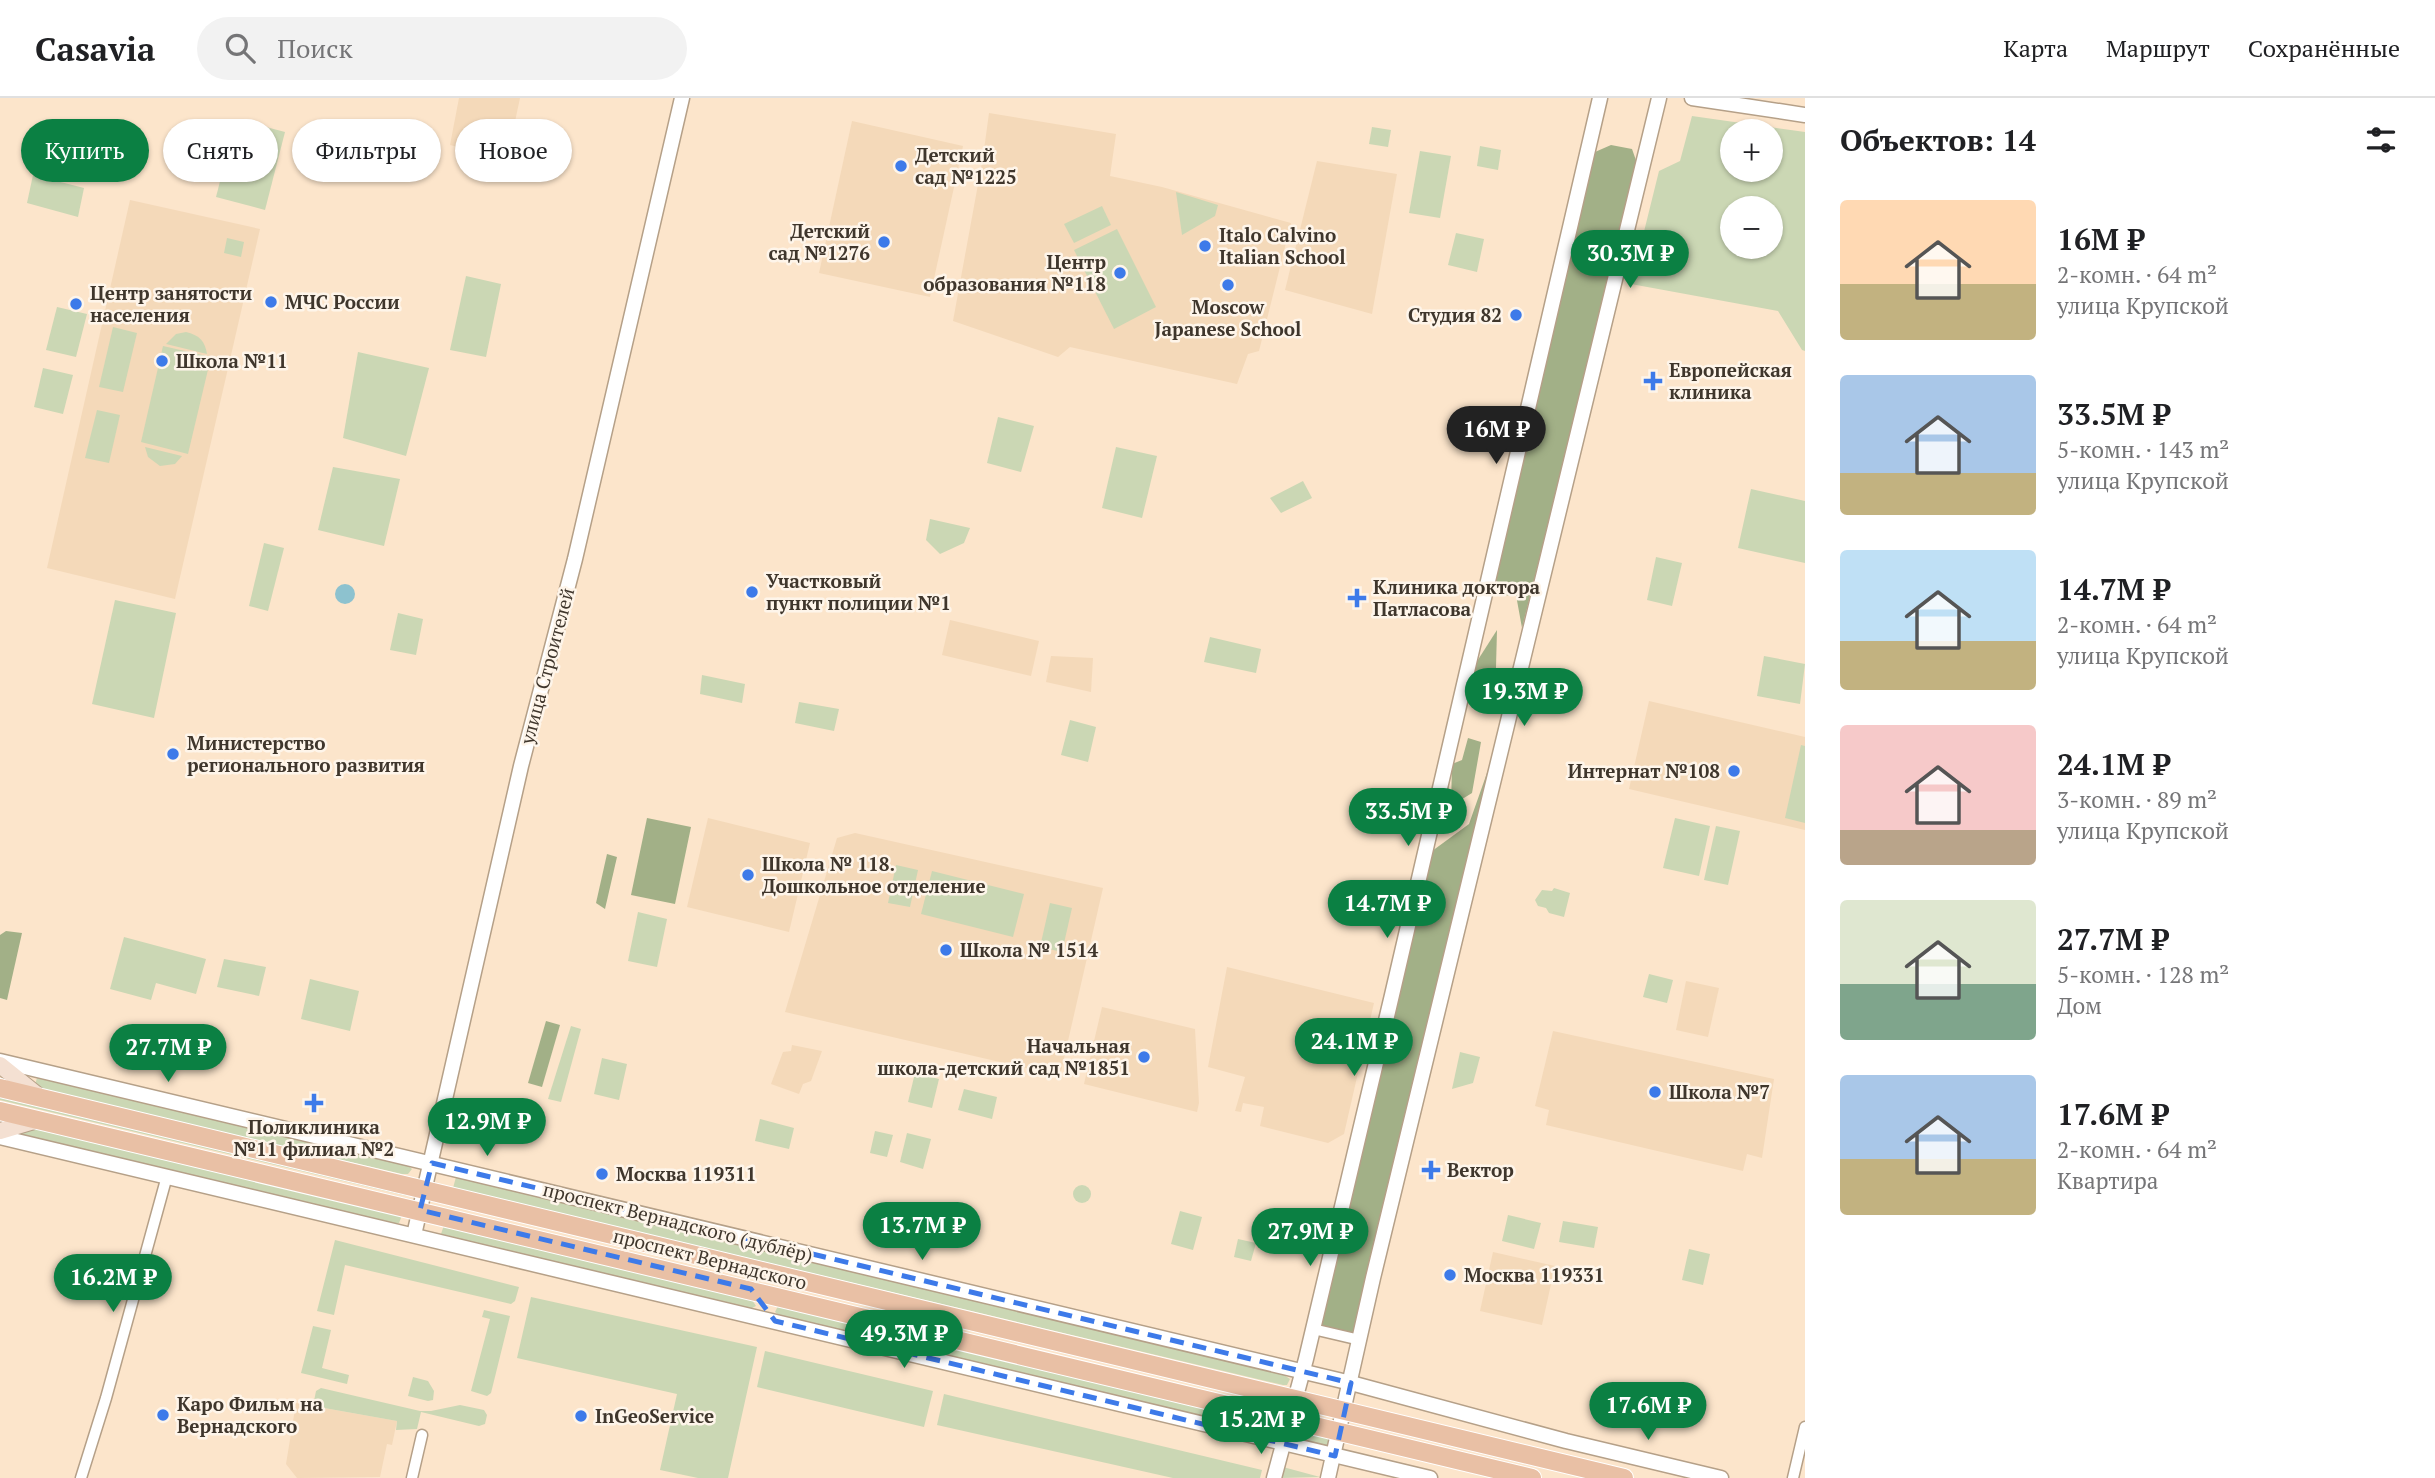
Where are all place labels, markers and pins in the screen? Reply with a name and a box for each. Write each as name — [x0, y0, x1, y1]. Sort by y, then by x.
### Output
place label: Детский сад №1225 — [915, 142, 1017, 189]
marker: Детский сад №1225 — [893, 158, 909, 174]
place label: Детский сад №1276 — [768, 218, 870, 265]
place label: Italo Calvino Italian School — [1219, 222, 1346, 269]
pin: 30.3M ₽ — [1565, 230, 1695, 290]
marker: Детский сад №1276 — [876, 234, 892, 250]
marker: Italo Calvino Italian School — [1197, 238, 1213, 254]
place label: Центр образования №118 — [923, 249, 1106, 296]
marker: Центр образования №118 — [1112, 265, 1128, 281]
marker: Moscow Japanese School — [1220, 277, 1236, 293]
place label: Центр занятости населения — [90, 280, 252, 327]
place label: МЧС России — [285, 289, 400, 314]
marker: МЧС России — [263, 294, 279, 310]
place label: Moscow Japanese School — [1155, 294, 1301, 341]
marker: Центр занятости населения — [68, 296, 84, 312]
place label: Студия 82 — [1408, 302, 1502, 327]
marker: Студия 82 — [1508, 307, 1524, 323]
place label: Школа №11 — [176, 348, 288, 373]
marker: Школа №11 — [154, 353, 170, 369]
place label: Европейская клиника — [1669, 357, 1792, 404]
marker: Европейская клиника — [1643, 371, 1663, 391]
pin: 16M ₽ — [1447, 406, 1545, 466]
place label: Участковый пункт полиции №1 — [766, 568, 951, 615]
place label: Клиника доктора Патласова — [1373, 574, 1541, 621]
marker: Участковый пункт полиции №1 — [744, 584, 760, 600]
marker: Клиника доктора Патласова — [1347, 588, 1367, 608]
pin: 19.3M ₽ — [1459, 668, 1589, 728]
place label: Министерство регионального развития — [187, 730, 425, 777]
marker: Министерство регионального развития — [165, 746, 181, 762]
place label: Интернат №108 — [1568, 758, 1720, 783]
marker: Интернат №108 — [1726, 763, 1742, 779]
pin: 33.5M ₽ — [1343, 788, 1473, 848]
place label: Школа № 118. Дошкольное отделение — [762, 851, 986, 898]
marker: Школа № 118. Дошкольное отделение — [740, 867, 756, 883]
pin: 14.7M ₽ — [1322, 880, 1452, 940]
place label: Школа № 1514 — [960, 937, 1099, 962]
marker: Школа № 1514 — [938, 942, 954, 958]
pin: 24.1M ₽ — [1289, 1018, 1419, 1078]
pin: 27.7M ₽ — [103, 1024, 233, 1084]
place label: Начальная школа-детский сад №1851 — [877, 1033, 1130, 1080]
marker: Начальная школа-детский сад №1851 — [1136, 1049, 1152, 1065]
place label: Школа №7 — [1669, 1079, 1770, 1104]
marker: Школа №7 — [1647, 1084, 1663, 1100]
marker: Поликлиника №11 филиал №2 — [304, 1093, 324, 1113]
pin: 12.9M ₽ — [422, 1098, 552, 1158]
place label: Поликлиника №11 филиал №2 — [234, 1114, 394, 1161]
place label: Вектор — [1447, 1157, 1514, 1182]
marker: Вектор — [1421, 1160, 1441, 1180]
place label: Москва 119311 — [616, 1161, 756, 1186]
marker: Москва 119311 — [594, 1166, 610, 1182]
pin: 13.7M ₽ — [857, 1202, 987, 1262]
pin: 27.9M ₽ — [1245, 1208, 1375, 1268]
pin: 16.2M ₽ — [48, 1254, 178, 1314]
place label: Москва 119331 — [1464, 1262, 1604, 1287]
marker: Москва 119331 — [1442, 1267, 1458, 1283]
pin: 49.3M ₽ — [839, 1310, 969, 1370]
pin: 17.6M ₽ — [1583, 1382, 1713, 1442]
place label: Каро Фильм на Вернадского — [177, 1391, 324, 1438]
pin: 15.2M ₽ — [1196, 1396, 1326, 1456]
place label: InGeoService — [595, 1403, 714, 1428]
marker: Каро Фильм на Вернадского — [155, 1407, 171, 1423]
marker: InGeoService — [573, 1408, 589, 1424]

